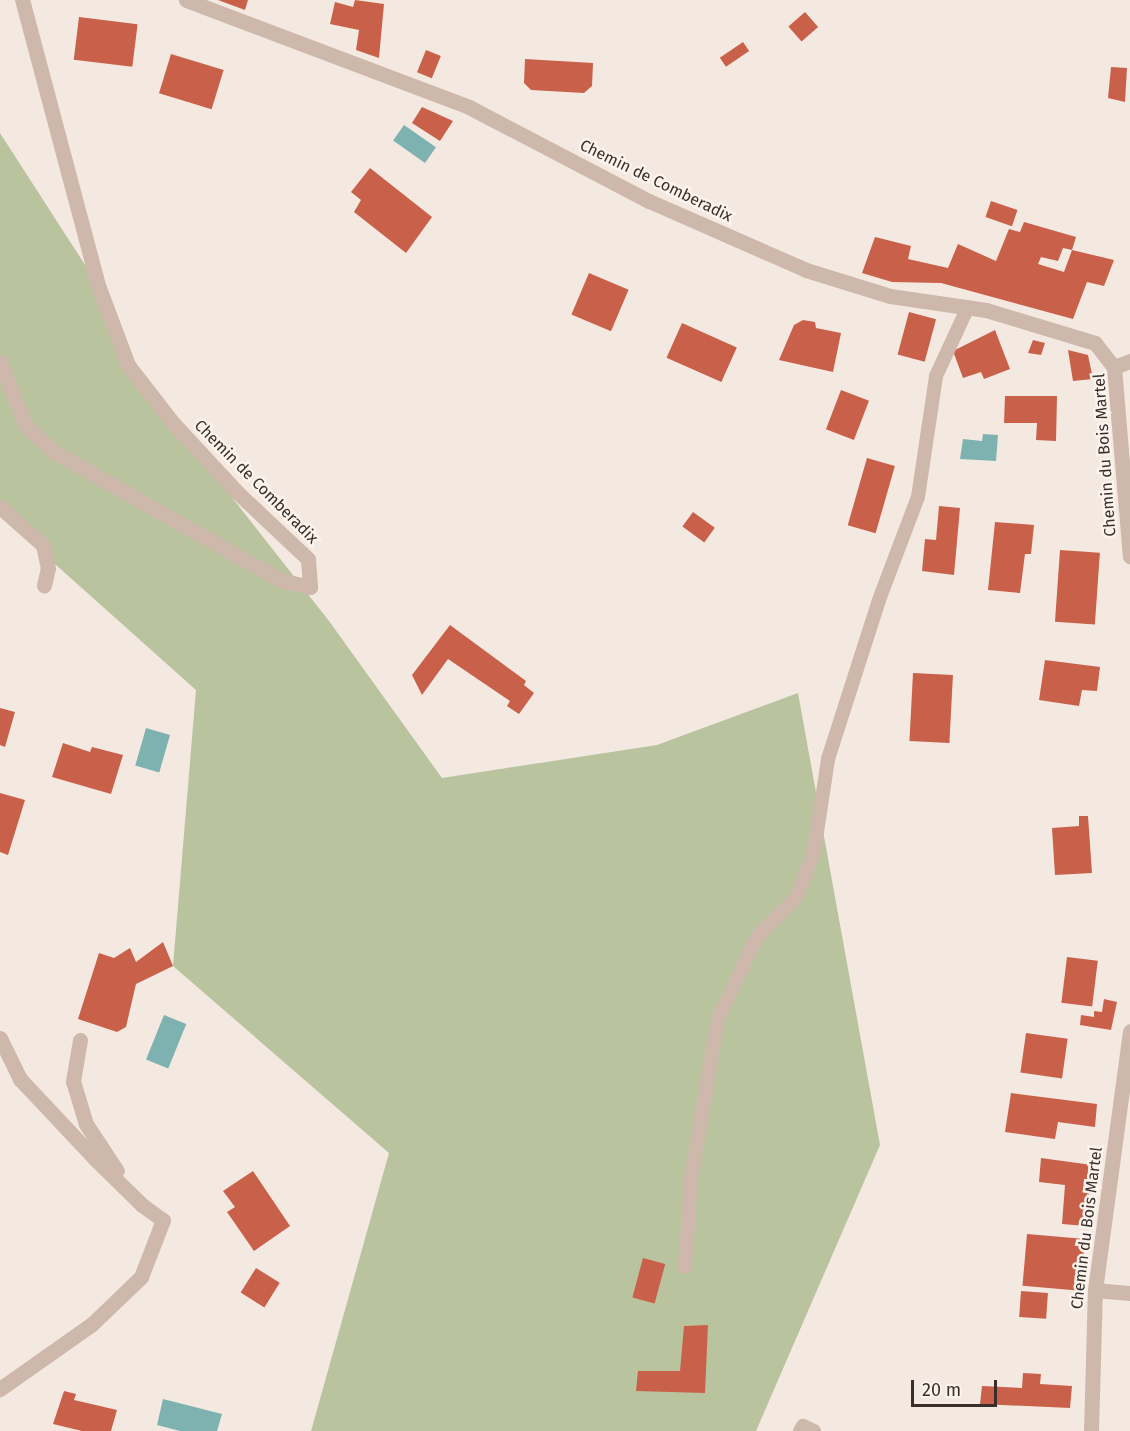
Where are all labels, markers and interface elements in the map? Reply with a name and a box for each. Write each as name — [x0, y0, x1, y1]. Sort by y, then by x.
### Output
street label: Chemin de Comberadix — [577, 136, 735, 226]
street label: Chemin du Bois Martel — [1090, 373, 1120, 537]
street label: Chemin de Comberadix — [190, 416, 322, 548]
street label: Chemin du Bois Martel — [1068, 1146, 1106, 1310]
scale bar — [914, 1368, 1000, 1406]
text: 20 m — [922, 1379, 961, 1401]

